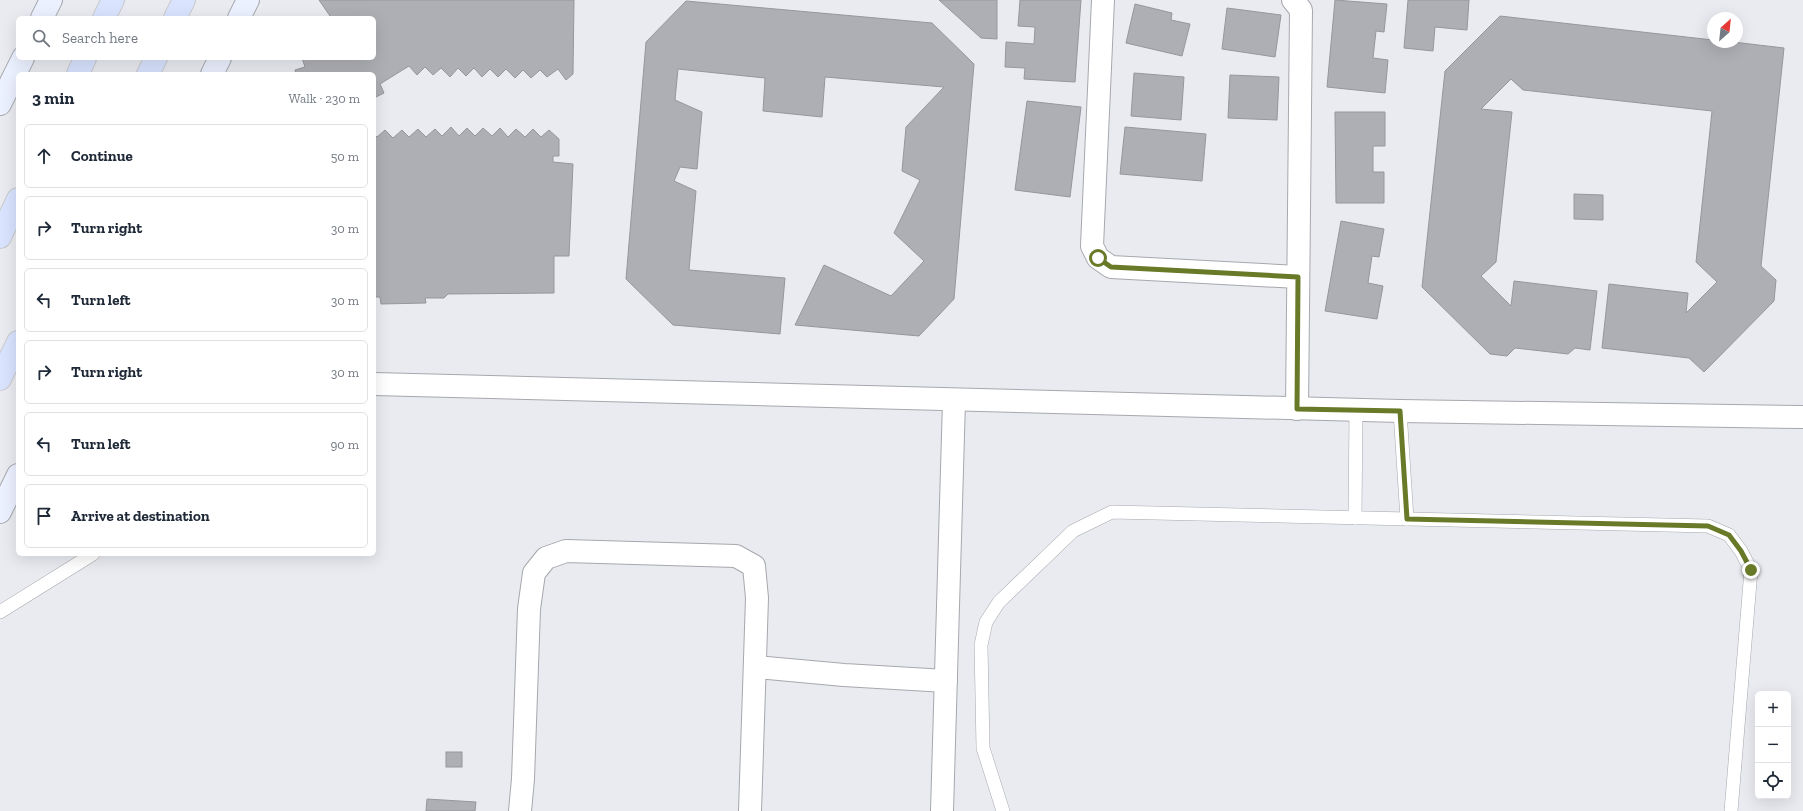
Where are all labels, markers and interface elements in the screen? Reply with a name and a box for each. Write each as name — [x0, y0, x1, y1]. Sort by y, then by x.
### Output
north arrow — [1707, 12, 1743, 48]
search box — [16, 16, 376, 60]
icon: search — [30, 27, 52, 49]
text: Search here — [62, 29, 138, 47]
text: 3 min — [32, 88, 74, 108]
text: Walk · 230 m — [288, 91, 360, 106]
icon: ahead — [33, 145, 55, 167]
text: Continue — [71, 147, 133, 165]
text: 50 m — [331, 149, 359, 164]
icon: right — [33, 217, 55, 239]
text: Turn right — [71, 219, 142, 237]
text: 30 m — [331, 221, 359, 236]
route start — [1089, 249, 1107, 267]
icon: left — [33, 289, 55, 311]
text: Turn left — [71, 291, 131, 309]
text: 30 m — [331, 293, 359, 308]
icon: right — [33, 361, 55, 383]
text: Turn right — [71, 363, 142, 381]
text: 30 m — [331, 365, 359, 380]
icon: left — [33, 433, 55, 455]
text: Turn left — [71, 435, 131, 453]
text: 90 m — [330, 437, 359, 452]
icon: arrive — [33, 505, 55, 527]
text: Arrive at destination — [71, 507, 210, 525]
route end — [1742, 561, 1760, 579]
map controls — [1755, 691, 1791, 799]
button: + — [1755, 691, 1791, 727]
button: − — [1755, 727, 1791, 763]
button: locate — [1755, 763, 1791, 799]

